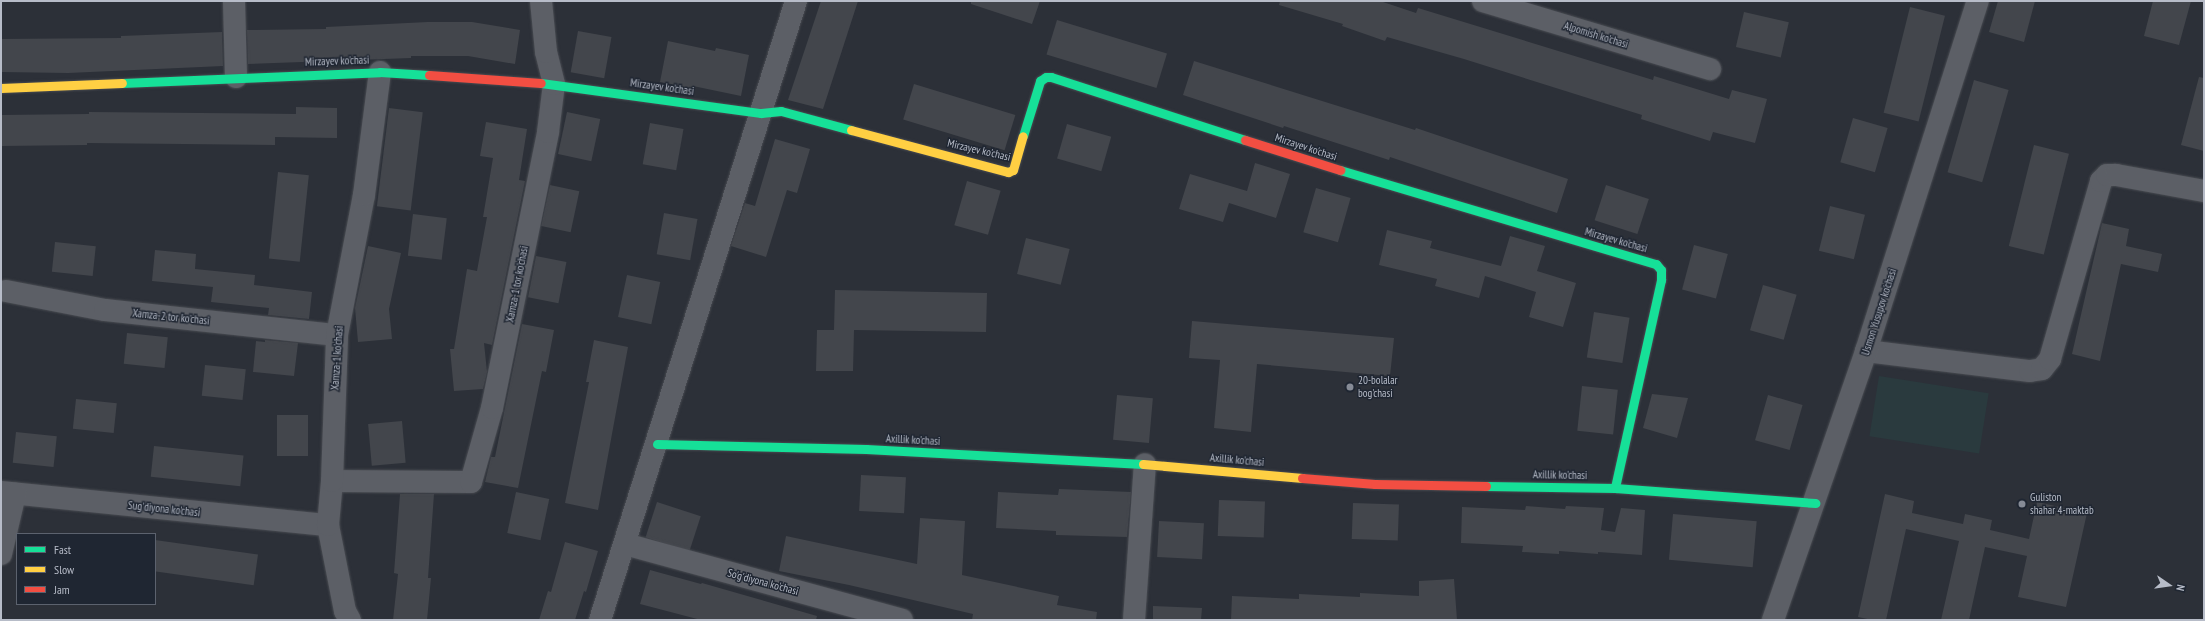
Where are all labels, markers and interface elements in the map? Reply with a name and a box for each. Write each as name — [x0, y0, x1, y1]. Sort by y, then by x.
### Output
street label: Alpomish ko'chasi — [1562, 19, 1630, 51]
street label: Mirzayev ko'chasi — [304, 53, 370, 69]
street label: Mirzayev ko'chasi — [629, 76, 695, 98]
street label: Mirzayev ko'chasi — [1273, 131, 1339, 163]
street label: Mirzayev ko'chasi — [946, 136, 1012, 164]
street label: Mirzayev ko'chasi — [1583, 225, 1649, 255]
street label: Xamza-1 tor ko'chasi — [503, 245, 531, 323]
street label: Usmon Yusupov ko'chasi — [1859, 267, 1899, 357]
street label: Xamza-2 tor ko'chasi — [132, 306, 210, 328]
street label: Xamza-1 ko'chasi — [328, 325, 346, 391]
place label: 20-bolalar bog'chasi — [1358, 374, 1398, 400]
marker: 20-bolalar bog'chasi — [1345, 382, 1355, 392]
street label: Axillik ko'chasi — [885, 432, 941, 448]
street label: Axillik ko'chasi — [1209, 451, 1265, 469]
street label: Axillik ko'chasi — [1533, 468, 1587, 482]
place label: Guliston shahar 4-maktab — [2030, 491, 2094, 517]
street label: Sug'diyona ko'chasi — [127, 499, 201, 519]
marker: Guliston shahar 4-maktab — [2017, 499, 2027, 509]
legend — [16, 533, 156, 605]
text: Fast — [54, 542, 71, 557]
text: Slow — [54, 562, 74, 577]
north arrow — [2149, 565, 2189, 605]
street label: So'g'diyona ko'chasi — [726, 566, 800, 598]
text: Jam — [54, 582, 70, 597]
text: N — [2173, 583, 2188, 592]

